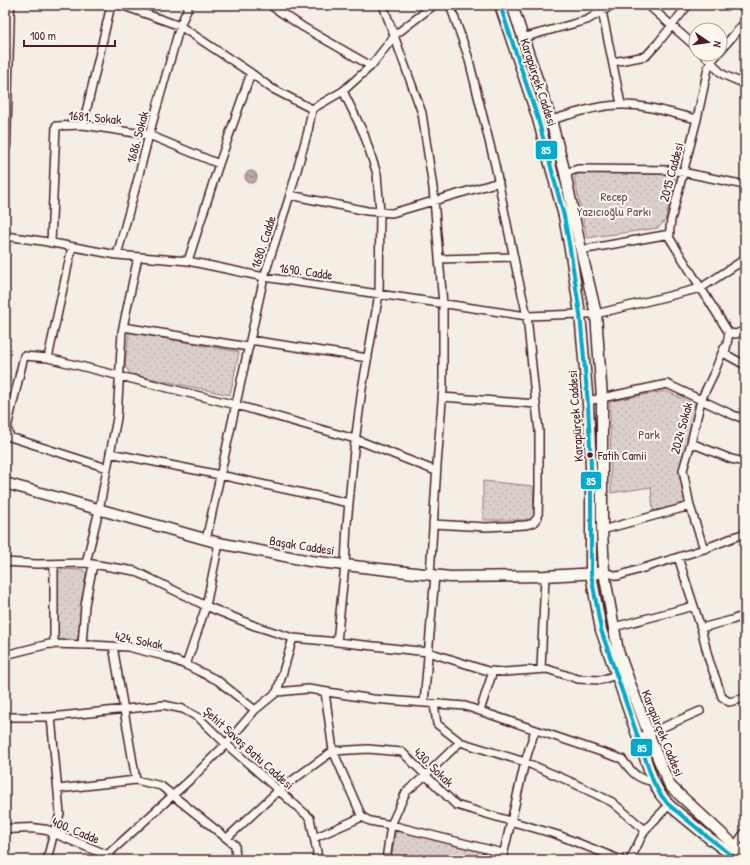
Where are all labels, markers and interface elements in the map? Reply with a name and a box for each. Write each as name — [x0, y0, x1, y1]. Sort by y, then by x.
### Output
scale bar — [24, 22, 115, 48]
north arrow — [688, 22, 728, 62]
text: 100 m — [30, 27, 56, 44]
street label: Karapürçek Caddesi — [516, 36, 562, 128]
text: N — [710, 40, 725, 49]
street label: 1681. Sokak — [68, 106, 123, 128]
street label: 1686. Sokak — [121, 108, 153, 165]
line badge: 85 — [535, 140, 558, 160]
street label: 2015 Caddesi — [654, 140, 688, 204]
text: 85 — [541, 143, 551, 157]
park label: Recep Yazıcıoğlu Parkı — [577, 187, 651, 220]
street label: 1680. Cadde — [246, 213, 280, 271]
street label: 1690. Cadde — [278, 258, 334, 284]
street label: Karapürçek Caddesi — [563, 370, 587, 462]
street label: 2024 Sokak — [665, 400, 697, 456]
park label: Park — [638, 425, 660, 443]
place label: Fatih Camii — [597, 447, 647, 464]
marker: Fatih Camii — [585, 450, 595, 460]
line badge: 85 — [580, 471, 602, 490]
text: 85 — [586, 474, 596, 488]
street label: Başak Caddesi — [268, 531, 336, 559]
street label: 424. Sokak — [113, 627, 165, 654]
street label: Karapürçek Caddesi — [637, 687, 689, 779]
street label: Şehit Savaş Batu Caddesi — [200, 702, 298, 794]
line badge: 85 — [630, 738, 653, 757]
text: 85 — [637, 741, 647, 755]
street label: 430. Sokak — [410, 743, 458, 791]
street label: 400. Cadde — [50, 812, 102, 848]

